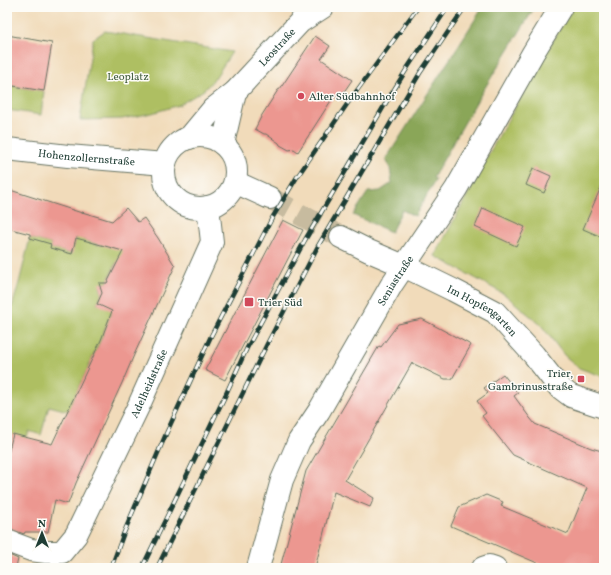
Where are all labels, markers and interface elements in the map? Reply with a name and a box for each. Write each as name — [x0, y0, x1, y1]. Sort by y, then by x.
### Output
street label: Leostraße — [256, 25, 300, 71]
park label: Leoplatz — [107, 70, 149, 85]
place label: Alter Südbahnhof — [309, 90, 396, 105]
marker: Alter Südbahnhof — [296, 91, 306, 101]
street label: Hohenzollernstraße — [37, 147, 135, 170]
street label: Seniastraße — [375, 253, 418, 309]
street label: Im Hopfengarten — [444, 282, 520, 341]
marker: Trier Süd — [243, 296, 255, 308]
place label: Trier Süd — [258, 296, 302, 311]
street label: Adelheidstraße — [128, 347, 172, 421]
place label: Trier, Gambrinusstraße — [488, 367, 573, 395]
marker: Trier, Gambrinusstraße — [576, 374, 586, 384]
north arrow — [22, 513, 62, 553]
text: N — [38, 517, 46, 532]

